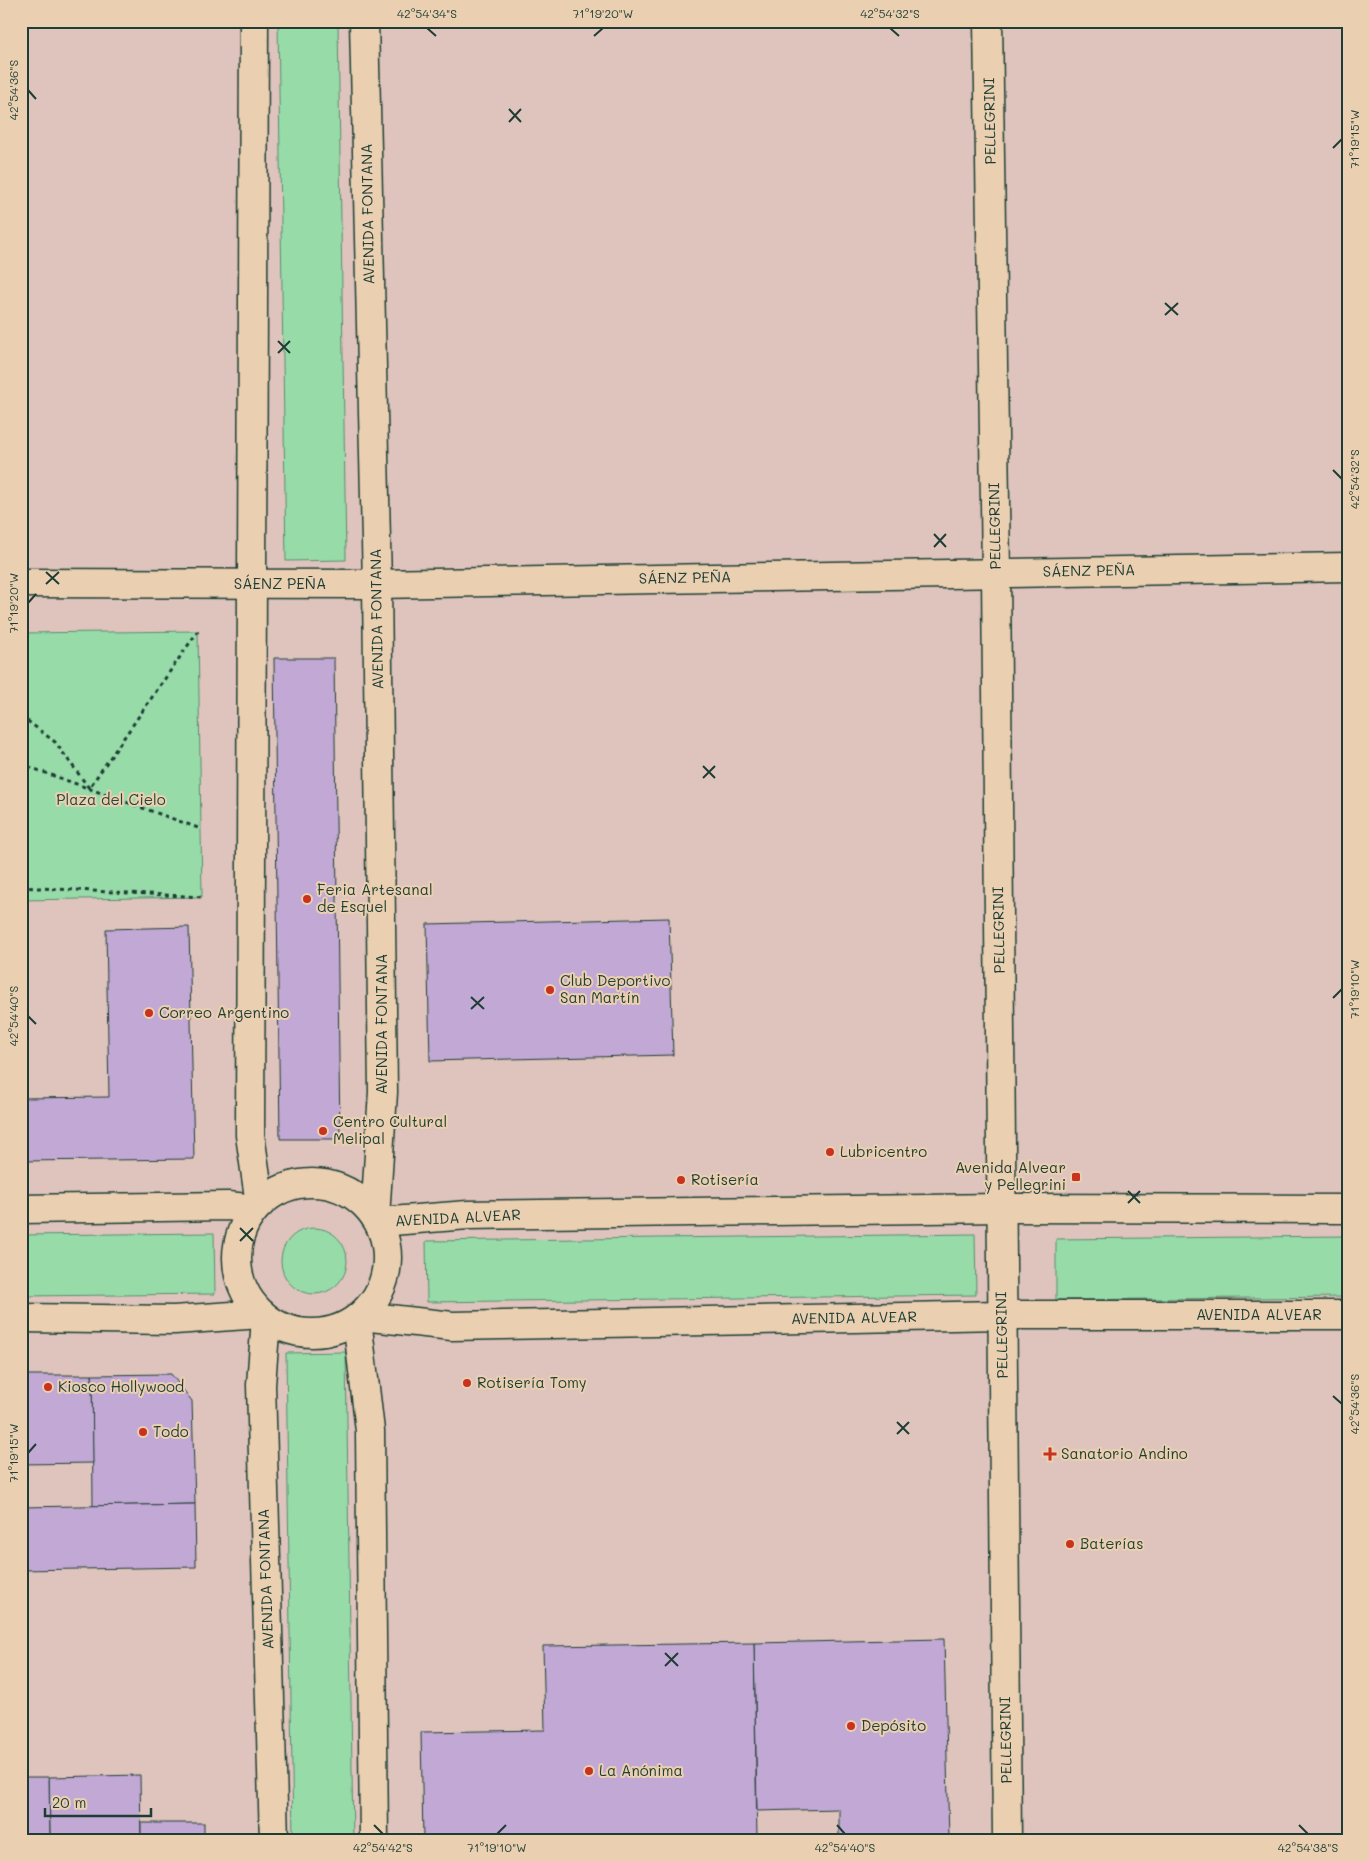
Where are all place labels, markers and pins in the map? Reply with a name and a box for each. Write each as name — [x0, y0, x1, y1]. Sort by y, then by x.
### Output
place label: Feria Artesanal de Esquel — [317, 879, 433, 916]
marker: Feria Artesanal de Esquel — [301, 893, 313, 905]
place label: Club Deportivo San Martín — [560, 970, 670, 1007]
marker: Club Deportivo San Martín — [544, 984, 556, 996]
place label: Correo Argentino — [159, 1002, 289, 1022]
marker: Correo Argentino — [143, 1007, 155, 1019]
place label: Centro Cultural Melipal — [333, 1111, 447, 1148]
marker: Centro Cultural Melipal — [317, 1125, 329, 1137]
place label: Lubricentro — [840, 1141, 927, 1161]
marker: Lubricentro — [824, 1146, 836, 1158]
place label: Avenida Alvear y Pellegrini — [955, 1157, 1066, 1194]
place label: Rotisería — [691, 1169, 759, 1189]
marker: Avenida Alvear y Pellegrini — [1070, 1171, 1082, 1183]
marker: Rotisería — [675, 1174, 687, 1186]
place label: Rotisería Tomy — [477, 1372, 587, 1392]
place label: Kiosco Hollywood — [58, 1376, 184, 1396]
marker: Rotisería Tomy — [461, 1377, 473, 1389]
marker: Kiosco Hollywood — [42, 1381, 54, 1393]
place label: Todo — [153, 1421, 189, 1441]
marker: Todo — [137, 1426, 149, 1438]
place label: Sanatorio Andino — [1061, 1443, 1188, 1463]
marker: Sanatorio Andino — [1043, 1447, 1057, 1461]
place label: Baterías — [1080, 1533, 1143, 1553]
marker: Baterías — [1064, 1538, 1076, 1550]
place label: Depósito — [861, 1715, 926, 1735]
marker: Depósito — [845, 1720, 857, 1732]
place label: La Anónima — [599, 1760, 683, 1780]
marker: La Anónima — [583, 1765, 595, 1777]

